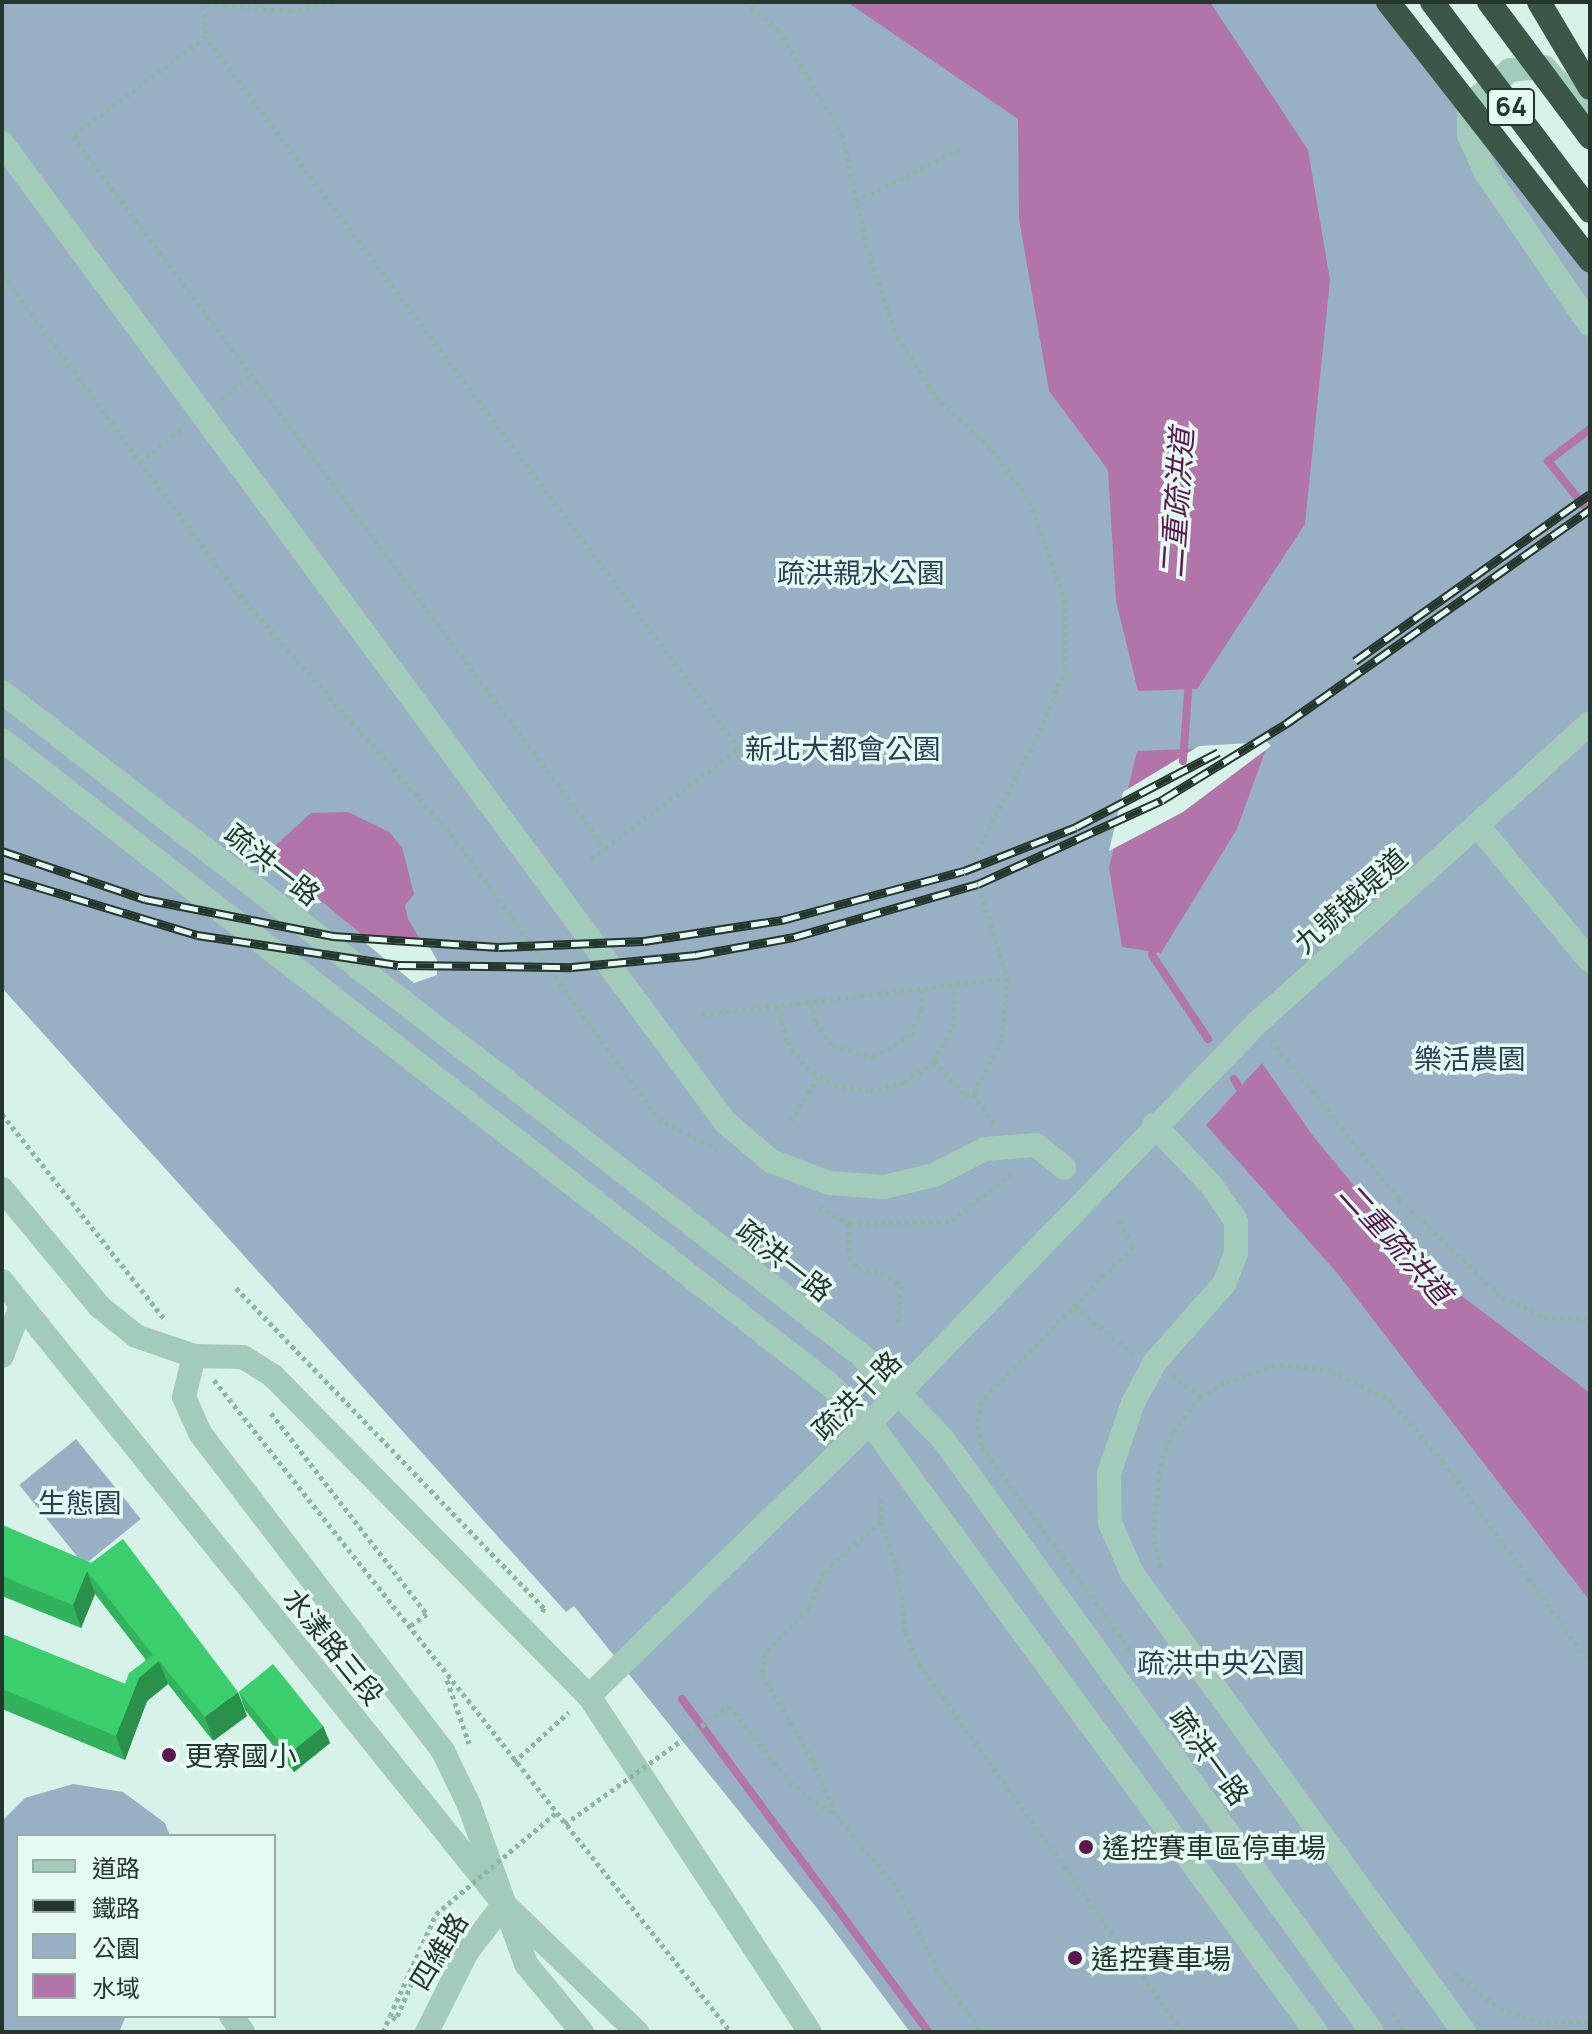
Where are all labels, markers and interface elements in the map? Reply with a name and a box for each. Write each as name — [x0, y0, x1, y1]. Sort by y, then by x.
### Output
road number: 64 — [1487, 85, 1535, 129]
water label: 二重疏洪道 — [1154, 427, 1200, 579]
park label: 疏洪親水公園 — [777, 555, 945, 589]
park label: 新北大都會公園 — [745, 731, 941, 765]
street label: 疏洪一路 — [219, 816, 327, 912]
street label: 九號越堤道 — [1287, 841, 1413, 959]
park label: 樂活農園 — [1414, 1041, 1526, 1075]
water label: 二重疏洪道 — [1332, 1175, 1460, 1311]
street label: 疏洪一路 — [731, 1212, 839, 1308]
street label: 疏洪十路 — [805, 1344, 907, 1446]
park label: 生態園 — [38, 1485, 122, 1519]
street label: 水漾路三段 — [277, 1581, 391, 1711]
park label: 疏洪中央公園 — [1137, 1645, 1305, 1679]
street label: 疏洪一路 — [1163, 1701, 1257, 1811]
place label: 更寮國小 — [185, 1738, 297, 1772]
marker: 更寮國小 — [160, 1746, 178, 1764]
place label: 遙控賽車區停車場 — [1102, 1830, 1326, 1864]
legend — [16, 1834, 276, 2018]
marker: 遙控賽車區停車場 — [1077, 1838, 1095, 1856]
text: 道路 — [92, 1851, 140, 1884]
text: 鐵路 — [92, 1891, 140, 1924]
street label: 四維路 — [402, 1906, 474, 1996]
text: 公園 — [92, 1931, 140, 1964]
place label: 遙控賽車場 — [1091, 1941, 1231, 1975]
marker: 遙控賽車場 — [1066, 1949, 1084, 1967]
text: 水域 — [92, 1971, 140, 2004]

